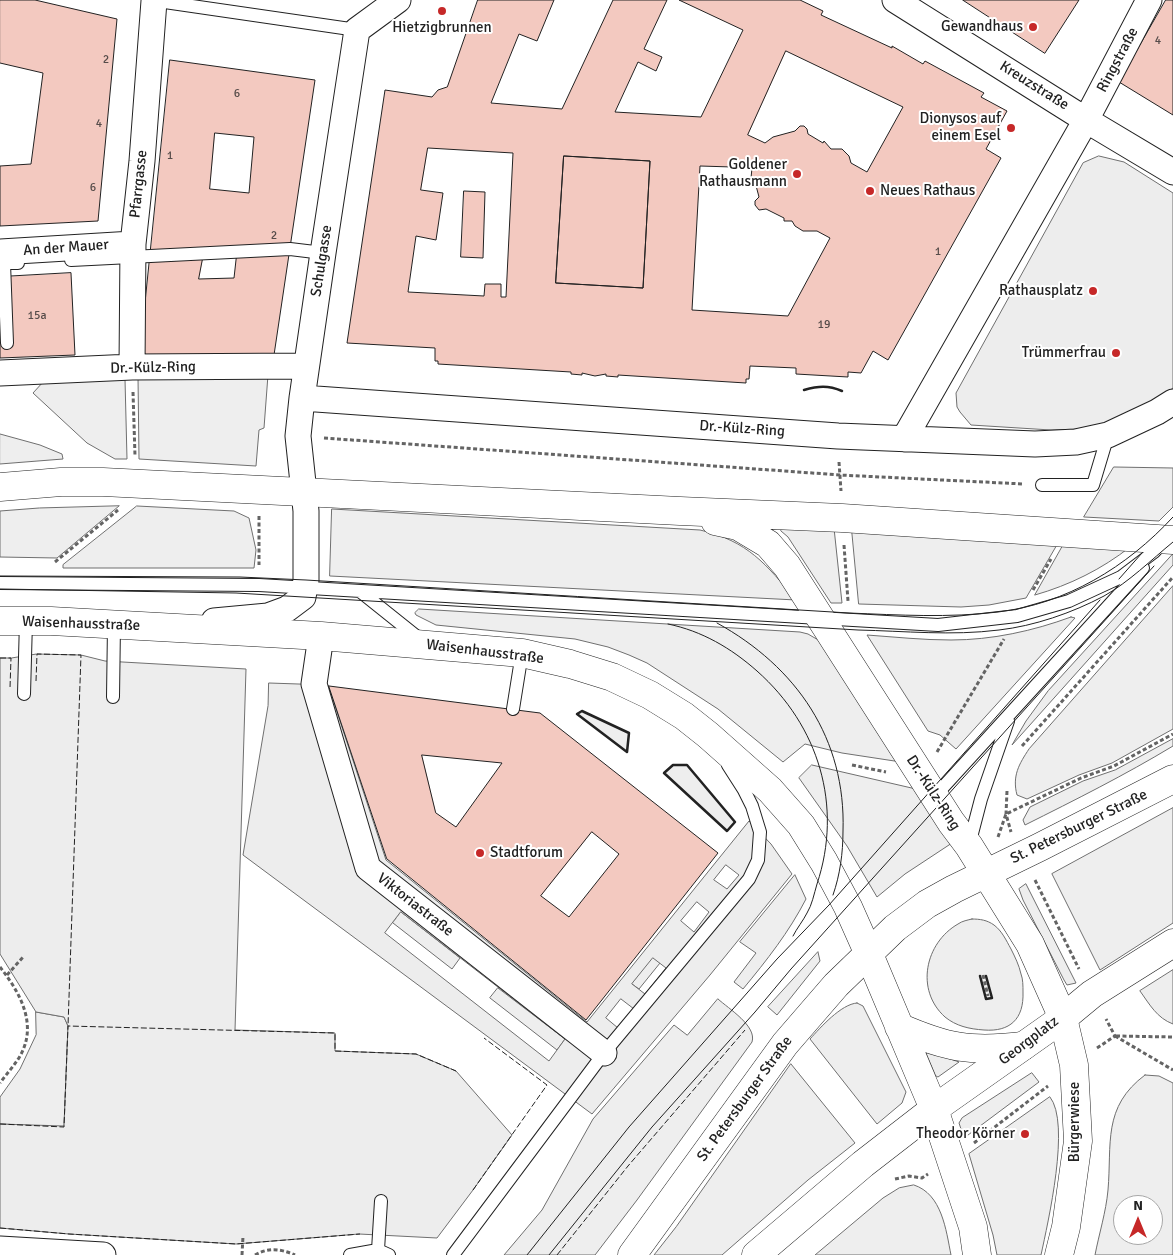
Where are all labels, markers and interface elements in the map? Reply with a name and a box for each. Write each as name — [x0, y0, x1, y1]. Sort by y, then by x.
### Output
marker: Hietzigbrunnen — [436, 5, 448, 17]
place label: Gewandhaus — [941, 18, 1023, 36]
place label: Hietzigbrunnen — [392, 19, 492, 37]
marker: Gewandhaus — [1027, 21, 1039, 33]
street label: Ringstraße — [1093, 24, 1143, 96]
house number: 4 — [1155, 34, 1161, 48]
house number: 2 — [103, 53, 109, 67]
street label: Kreuzstraße — [996, 58, 1072, 114]
house number: 6 — [234, 87, 240, 101]
place label: Dionysos auf einem Esel — [919, 110, 1001, 145]
house number: 4 — [96, 117, 102, 131]
marker: Dionysos auf einem Esel — [1005, 122, 1017, 134]
street label: Pfarrgasse — [126, 149, 152, 219]
house number: 1 — [167, 149, 173, 163]
place label: Goldener Rathausmann — [699, 156, 787, 191]
marker: Goldener Rathausmann — [791, 168, 803, 180]
house number: 6 — [90, 181, 96, 195]
place label: Neues Rathaus — [880, 182, 975, 200]
marker: Neues Rathaus — [864, 185, 876, 197]
street label: Schulgasse — [307, 224, 337, 298]
house number: 2 — [271, 229, 277, 243]
street label: An der Mauer — [23, 236, 109, 260]
house number: 1 — [935, 245, 941, 259]
place label: Rathausplatz — [999, 282, 1083, 300]
marker: Rathausplatz — [1087, 285, 1099, 297]
house number: 15a — [27, 309, 47, 323]
house number: 19 — [818, 318, 830, 332]
place label: Trümmerfrau — [1022, 344, 1106, 362]
marker: Trümmerfrau — [1110, 347, 1122, 359]
street label: Dr.-Külz-Ring — [110, 358, 196, 378]
street label: Dr.-Külz-Ring — [699, 417, 785, 441]
street label: Waisenhausstraße — [22, 613, 140, 635]
street label: Waisenhausstraße — [425, 636, 545, 668]
street label: Dr.-Külz-Ring — [902, 752, 964, 834]
street label: St. Petersburger Straße — [1007, 786, 1151, 868]
place label: Stadtforum — [490, 844, 563, 862]
marker: Stadtforum — [474, 847, 486, 859]
street label: Viktoriastraße — [373, 869, 457, 941]
street label: Georgplatz — [996, 1013, 1062, 1069]
street label: St. Petersburger Straße — [694, 1033, 796, 1165]
street label: Bürgerwiese — [1066, 1082, 1084, 1162]
place label: Theodor Körner — [916, 1125, 1015, 1143]
marker: Theodor Körner — [1019, 1128, 1031, 1140]
north arrow — [1113, 1195, 1163, 1245]
text: N — [1133, 1197, 1143, 1214]

